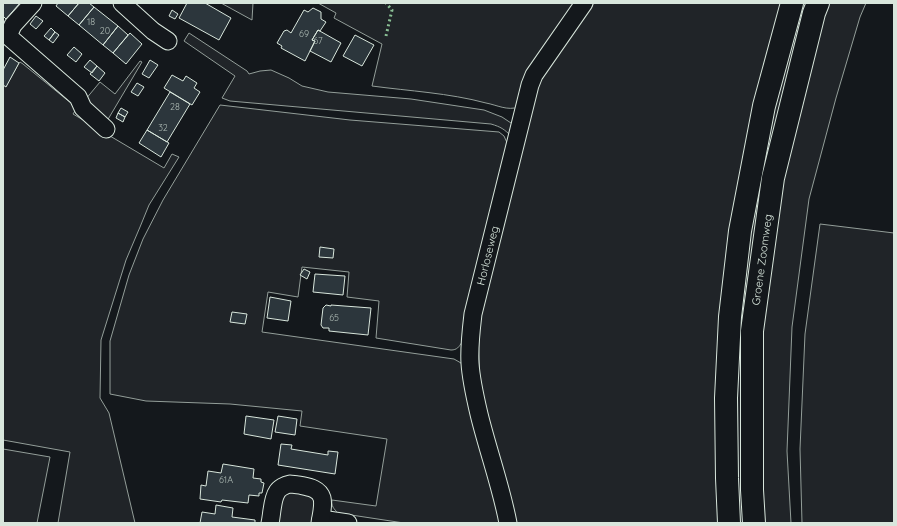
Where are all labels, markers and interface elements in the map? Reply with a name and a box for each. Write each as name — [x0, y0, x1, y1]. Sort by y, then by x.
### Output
house number: 18 — [87, 16, 95, 27]
house number: 20 — [100, 25, 110, 36]
house number: 69 — [299, 28, 309, 39]
house number: 67 — [313, 35, 323, 46]
house number: 28 — [170, 101, 180, 112]
house number: 32 — [158, 122, 168, 133]
street label: Groene Zoomweg — [749, 213, 775, 306]
street label: Horloseweg — [473, 225, 502, 287]
house number: 65 — [329, 312, 339, 323]
house number: 61A — [219, 474, 233, 485]

